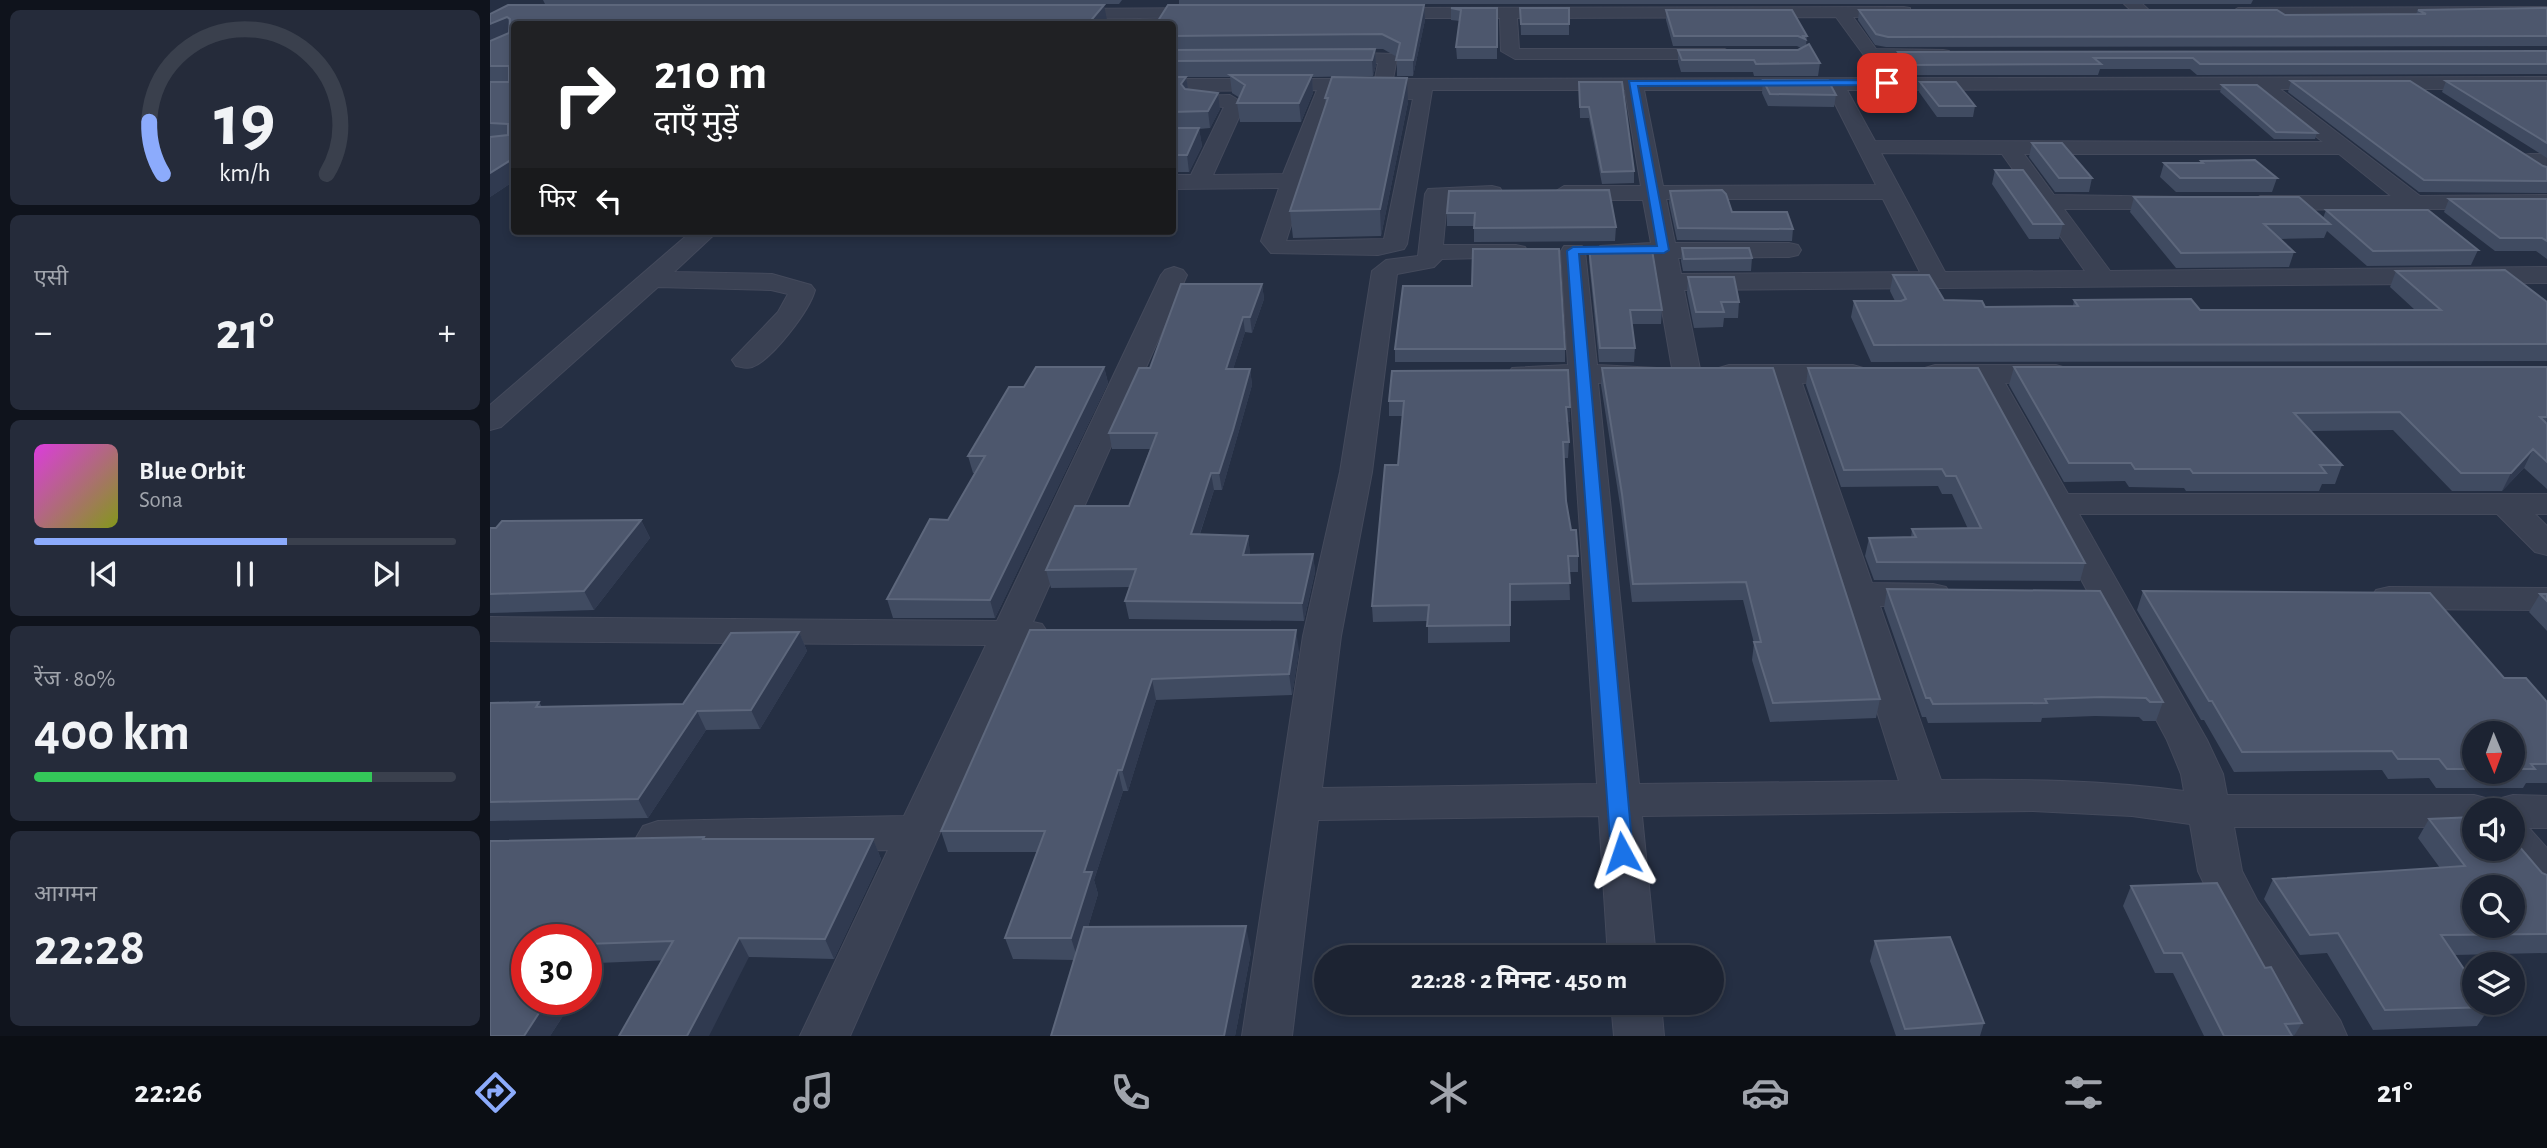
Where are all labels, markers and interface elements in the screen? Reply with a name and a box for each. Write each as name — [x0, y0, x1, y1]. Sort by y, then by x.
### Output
icon: right — [539, 49, 630, 140]
text: 210 m — [654, 49, 767, 98]
pin — [1857, 53, 1917, 113]
icon: arrive — [1868, 64, 1906, 102]
text: 19 — [214, 86, 276, 159]
text: दाएँ मुड़ें — [654, 107, 739, 139]
text: km/h — [219, 160, 271, 185]
icon: left — [590, 182, 628, 220]
text: फिर — [539, 186, 576, 212]
text: एसी — [34, 267, 68, 290]
text: 21° — [216, 306, 274, 358]
text: − — [34, 314, 52, 352]
text: + — [438, 314, 456, 352]
text: Blue Orbit — [139, 458, 245, 484]
text: Sona — [139, 489, 183, 512]
icon: previous — [85, 555, 123, 593]
icon: pause — [226, 555, 264, 593]
icon: next — [367, 555, 405, 593]
text: रेंज · 80% — [34, 668, 115, 691]
text: 400 km — [34, 707, 190, 759]
north arrow — [2462, 721, 2525, 784]
map controls — [2462, 721, 2525, 1015]
button: sound — [2462, 798, 2525, 861]
position arrow — [1585, 816, 1659, 890]
button: search — [2462, 875, 2525, 938]
text: आगमन — [34, 883, 97, 906]
text: 22:28 — [34, 922, 145, 974]
speed limit sign: 30 — [511, 924, 602, 1015]
button: layers — [2462, 952, 2525, 1015]
text: 22:28 · 2 मिनट · 450 m — [1411, 967, 1627, 993]
icon: directions — [471, 1068, 520, 1117]
icon: music — [789, 1068, 838, 1117]
icon: phone — [1106, 1068, 1155, 1117]
icon: climate — [1424, 1068, 1473, 1117]
icon: car — [1741, 1068, 1790, 1117]
icon: filters — [2059, 1068, 2108, 1117]
text: 22:26 — [134, 1076, 202, 1108]
text: 21° — [2377, 1076, 2413, 1108]

